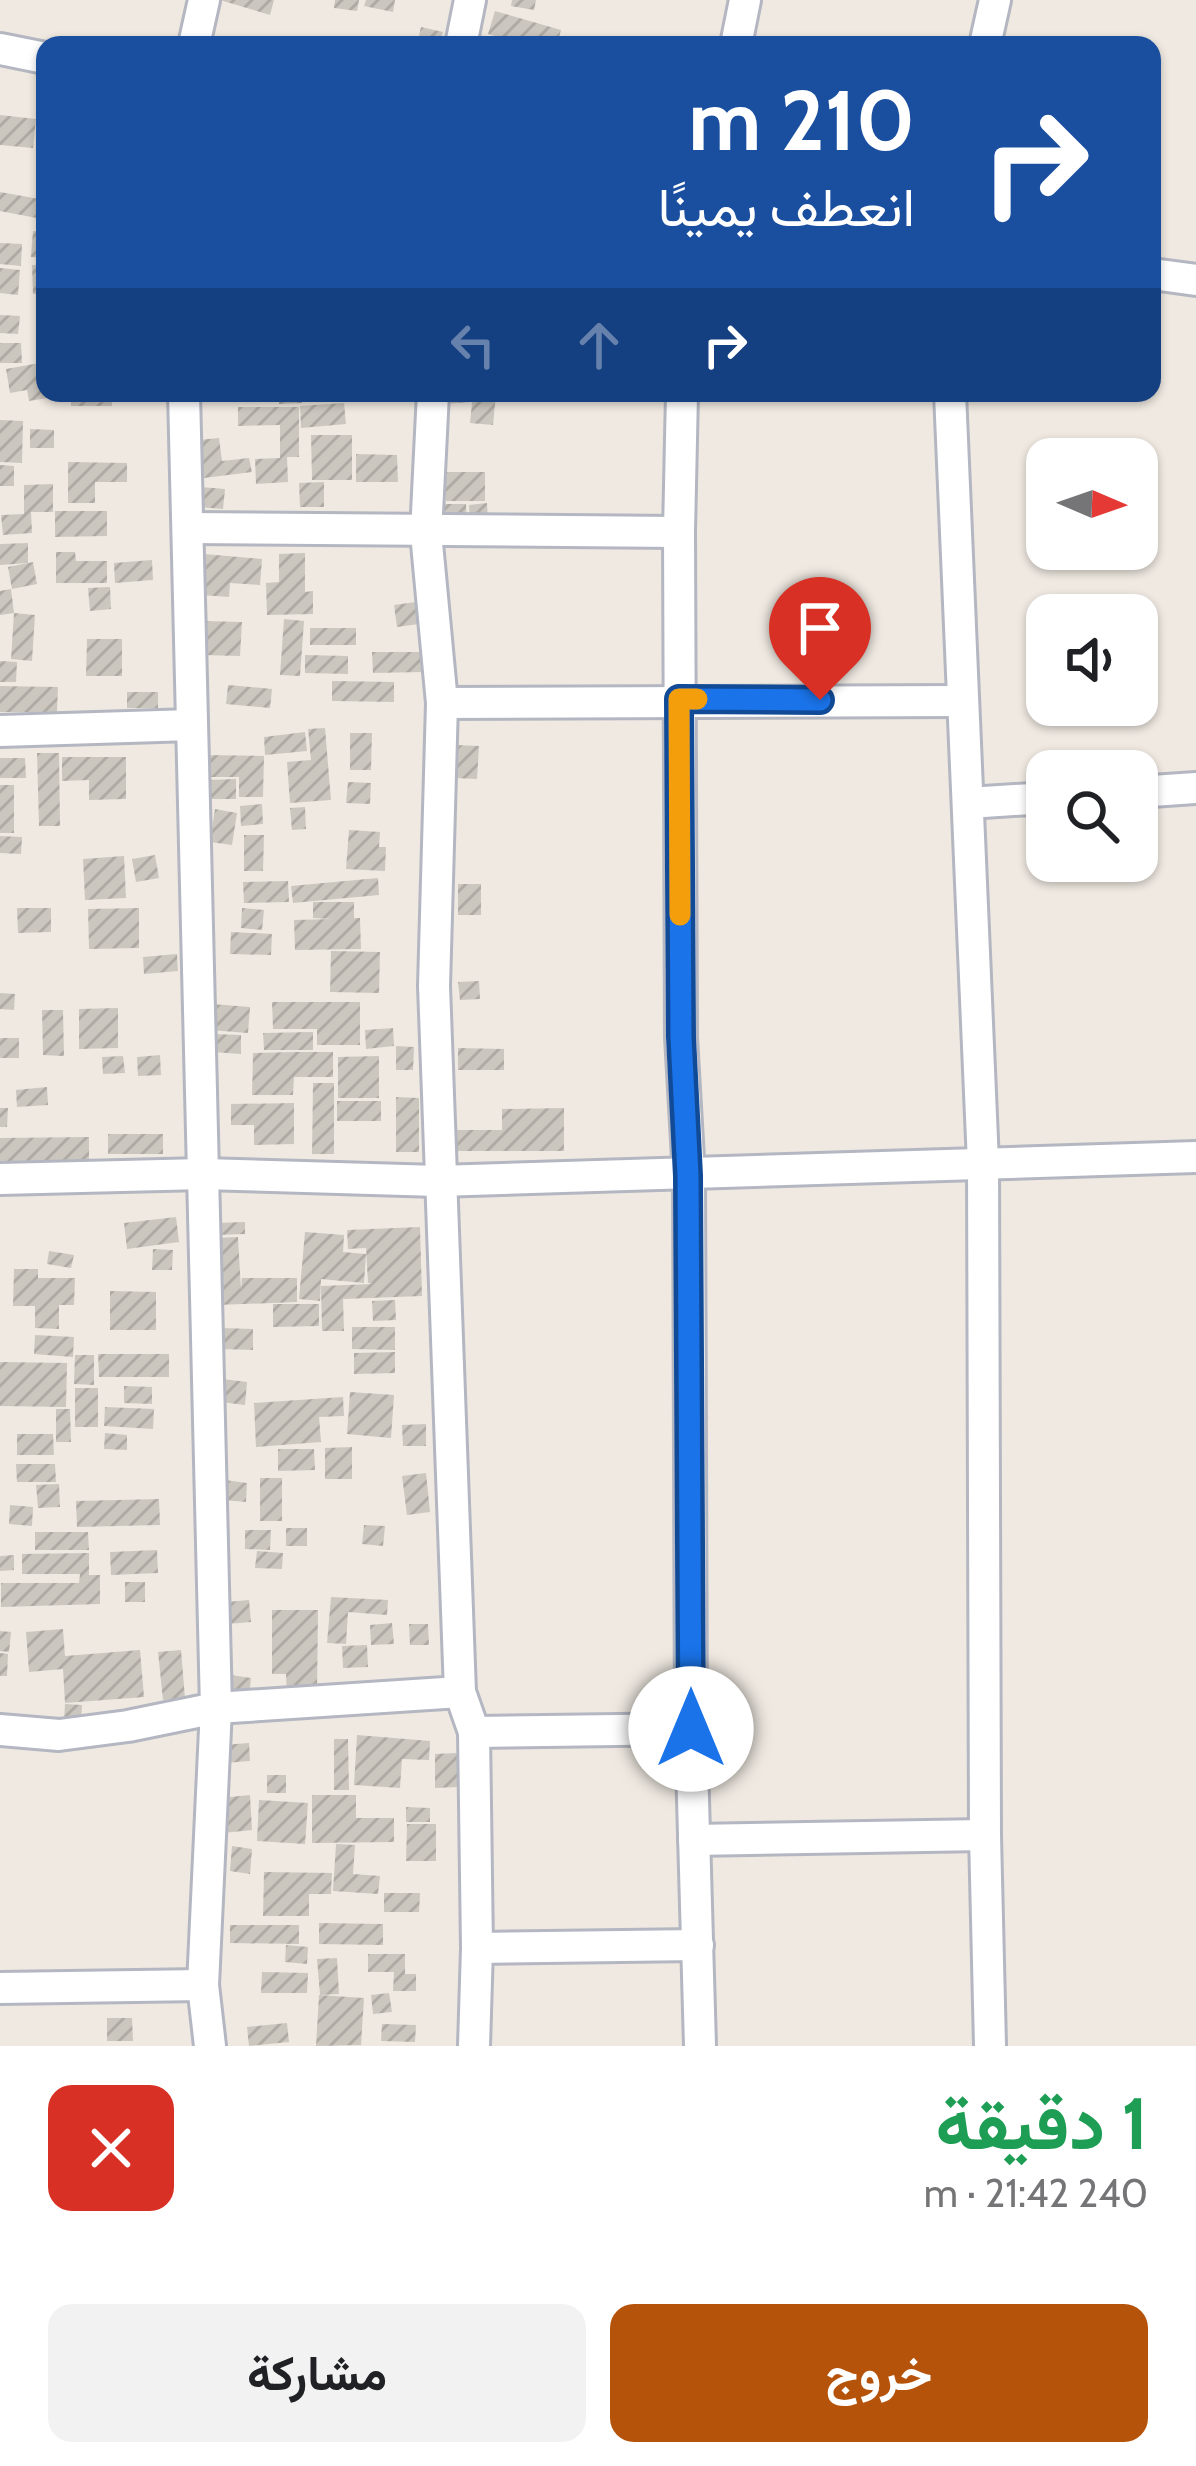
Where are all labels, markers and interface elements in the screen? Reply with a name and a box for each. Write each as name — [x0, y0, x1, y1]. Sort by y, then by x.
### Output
text: 210 m — [688, 69, 915, 171]
icon: right — [957, 84, 1113, 240]
text: انعطف يمينًا — [658, 174, 915, 240]
icon: left — [440, 312, 506, 378]
icon: ahead — [566, 312, 632, 378]
icon: right — [692, 312, 758, 378]
north arrow — [1026, 438, 1158, 570]
map controls — [1026, 438, 1158, 882]
pin — [769, 577, 871, 700]
button: sound — [1026, 594, 1158, 726]
icon: arrive — [787, 595, 853, 661]
button: search — [1026, 750, 1158, 882]
position arrow — [628, 1666, 754, 1792]
text: 1 دقيقة — [935, 2080, 1148, 2167]
button: close — [48, 2085, 174, 2211]
text: 240 m · 21:42 — [924, 2169, 1148, 2217]
button: مشاركة — [48, 2304, 586, 2442]
button: خروج — [610, 2304, 1148, 2442]

